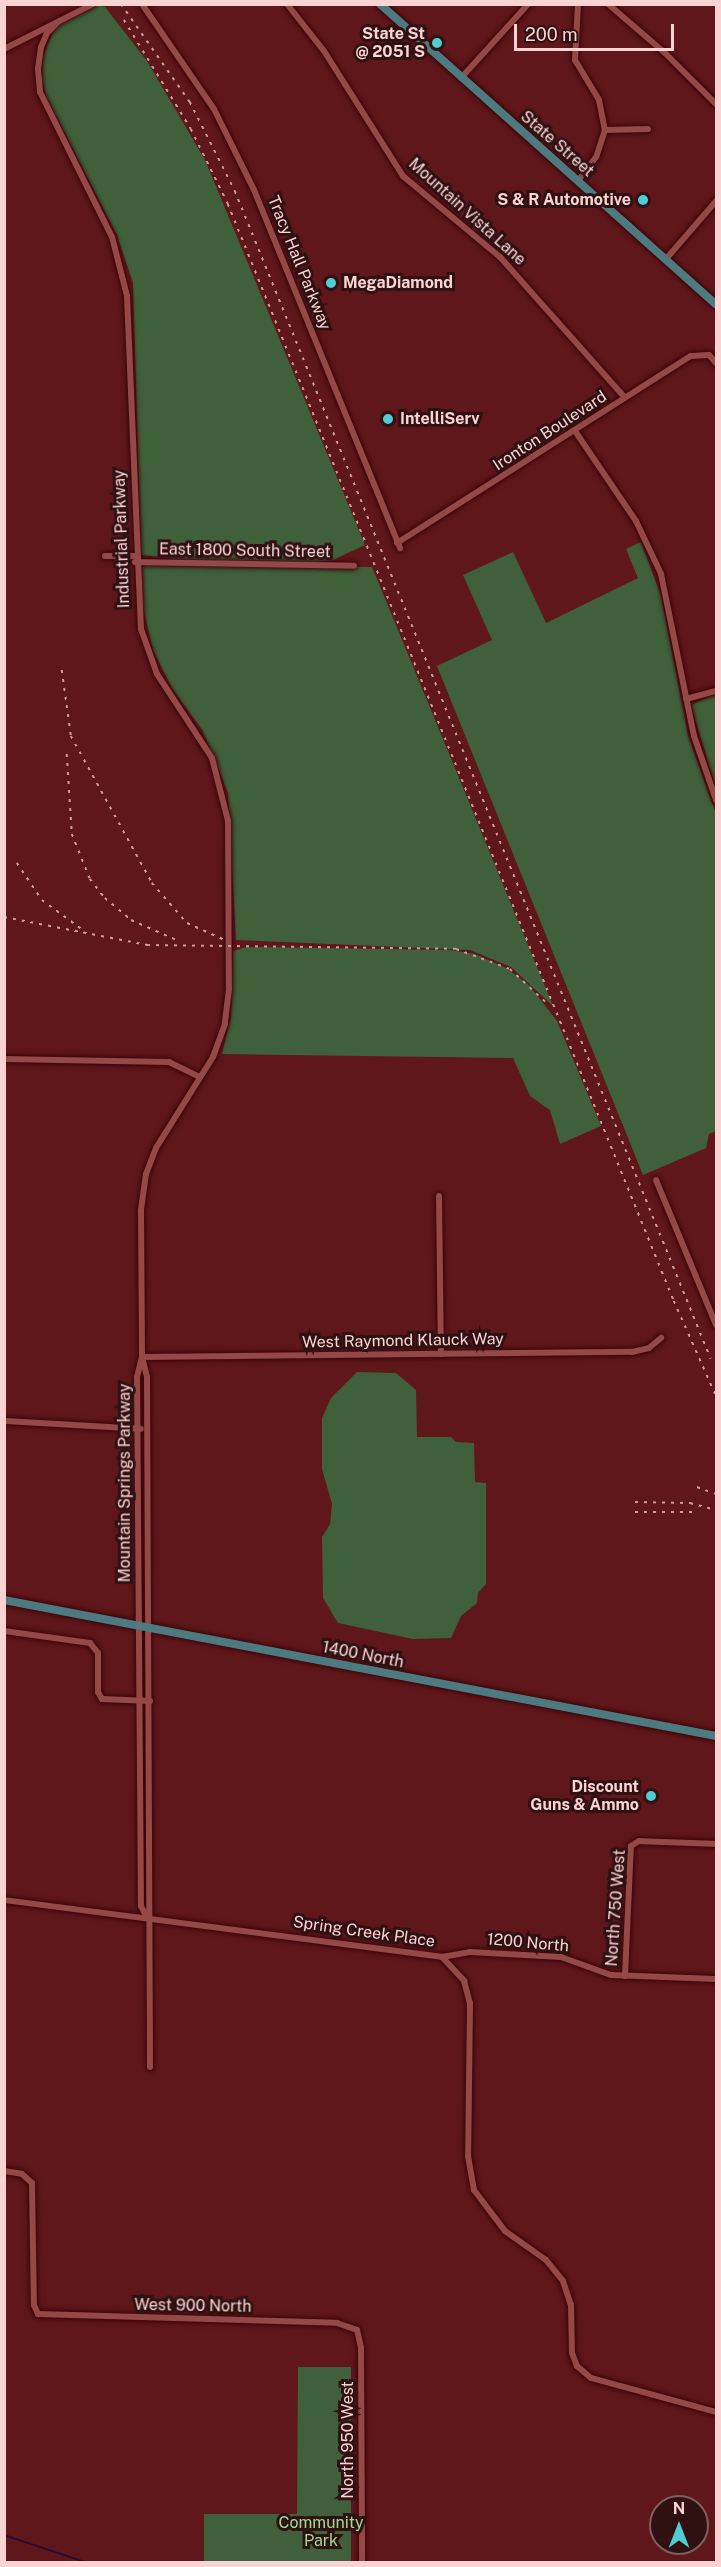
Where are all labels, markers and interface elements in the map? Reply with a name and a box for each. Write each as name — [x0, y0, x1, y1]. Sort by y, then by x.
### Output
scale bar — [517, 12, 678, 50]
place label: State St @ 2051 S — [355, 24, 425, 62]
text: 200 m — [525, 24, 578, 45]
marker: State St @ 2051 S — [430, 36, 444, 50]
street label: State Street — [516, 107, 598, 181]
street label: Mountain Vista Lane — [404, 154, 530, 270]
place label: S & R Automotive — [497, 190, 631, 210]
street label: Tracy Hall Parkway — [263, 193, 335, 333]
marker: S & R Automotive — [636, 193, 650, 207]
place label: MegaDiamond — [343, 273, 453, 293]
marker: MegaDiamond — [324, 276, 338, 290]
street label: Ironton Boulevard — [490, 387, 610, 475]
place label: IntelliServ — [400, 409, 480, 429]
marker: IntelliServ — [381, 412, 395, 426]
street label: Industrial Parkway — [110, 470, 134, 608]
street label: East 1800 South Street — [159, 540, 331, 562]
street label: West Raymond Klauck Way — [302, 1330, 504, 1352]
street label: Mountain Springs Parkway — [115, 1384, 135, 1582]
street label: 1400 North — [321, 1638, 405, 1672]
place label: Discount Guns & Ammo — [530, 1777, 639, 1815]
marker: Discount Guns & Ammo — [644, 1789, 658, 1803]
street label: North 750 West — [602, 1849, 630, 1967]
street label: Spring Creek Place — [292, 1913, 436, 1951]
street label: 1200 North — [486, 1930, 570, 1956]
street label: West 900 North — [134, 2295, 252, 2317]
street label: North 950 West — [338, 2381, 358, 2499]
north arrow — [649, 2495, 709, 2555]
text: N — [673, 2499, 685, 2518]
park label: Community Park — [278, 2513, 364, 2551]

